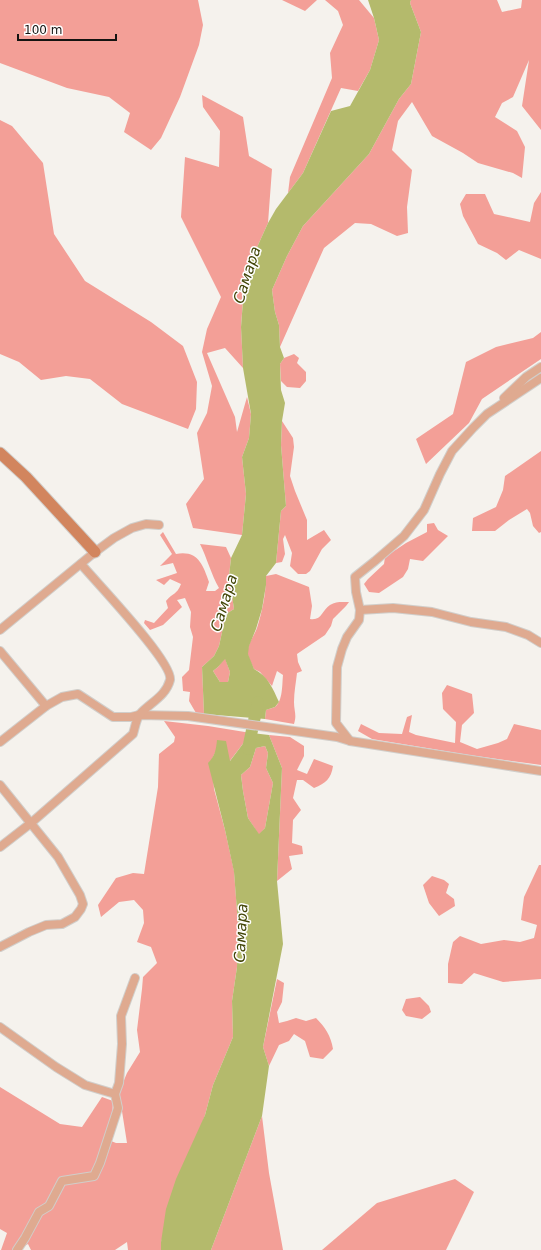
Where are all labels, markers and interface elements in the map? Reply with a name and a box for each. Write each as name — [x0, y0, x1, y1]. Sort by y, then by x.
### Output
scale bar — [18, 16, 116, 42]
text: 100 m — [24, 23, 62, 37]
water label: Самара — [229, 244, 265, 306]
water label: Самара — [207, 572, 241, 634]
water label: Самара — [230, 903, 252, 963]

